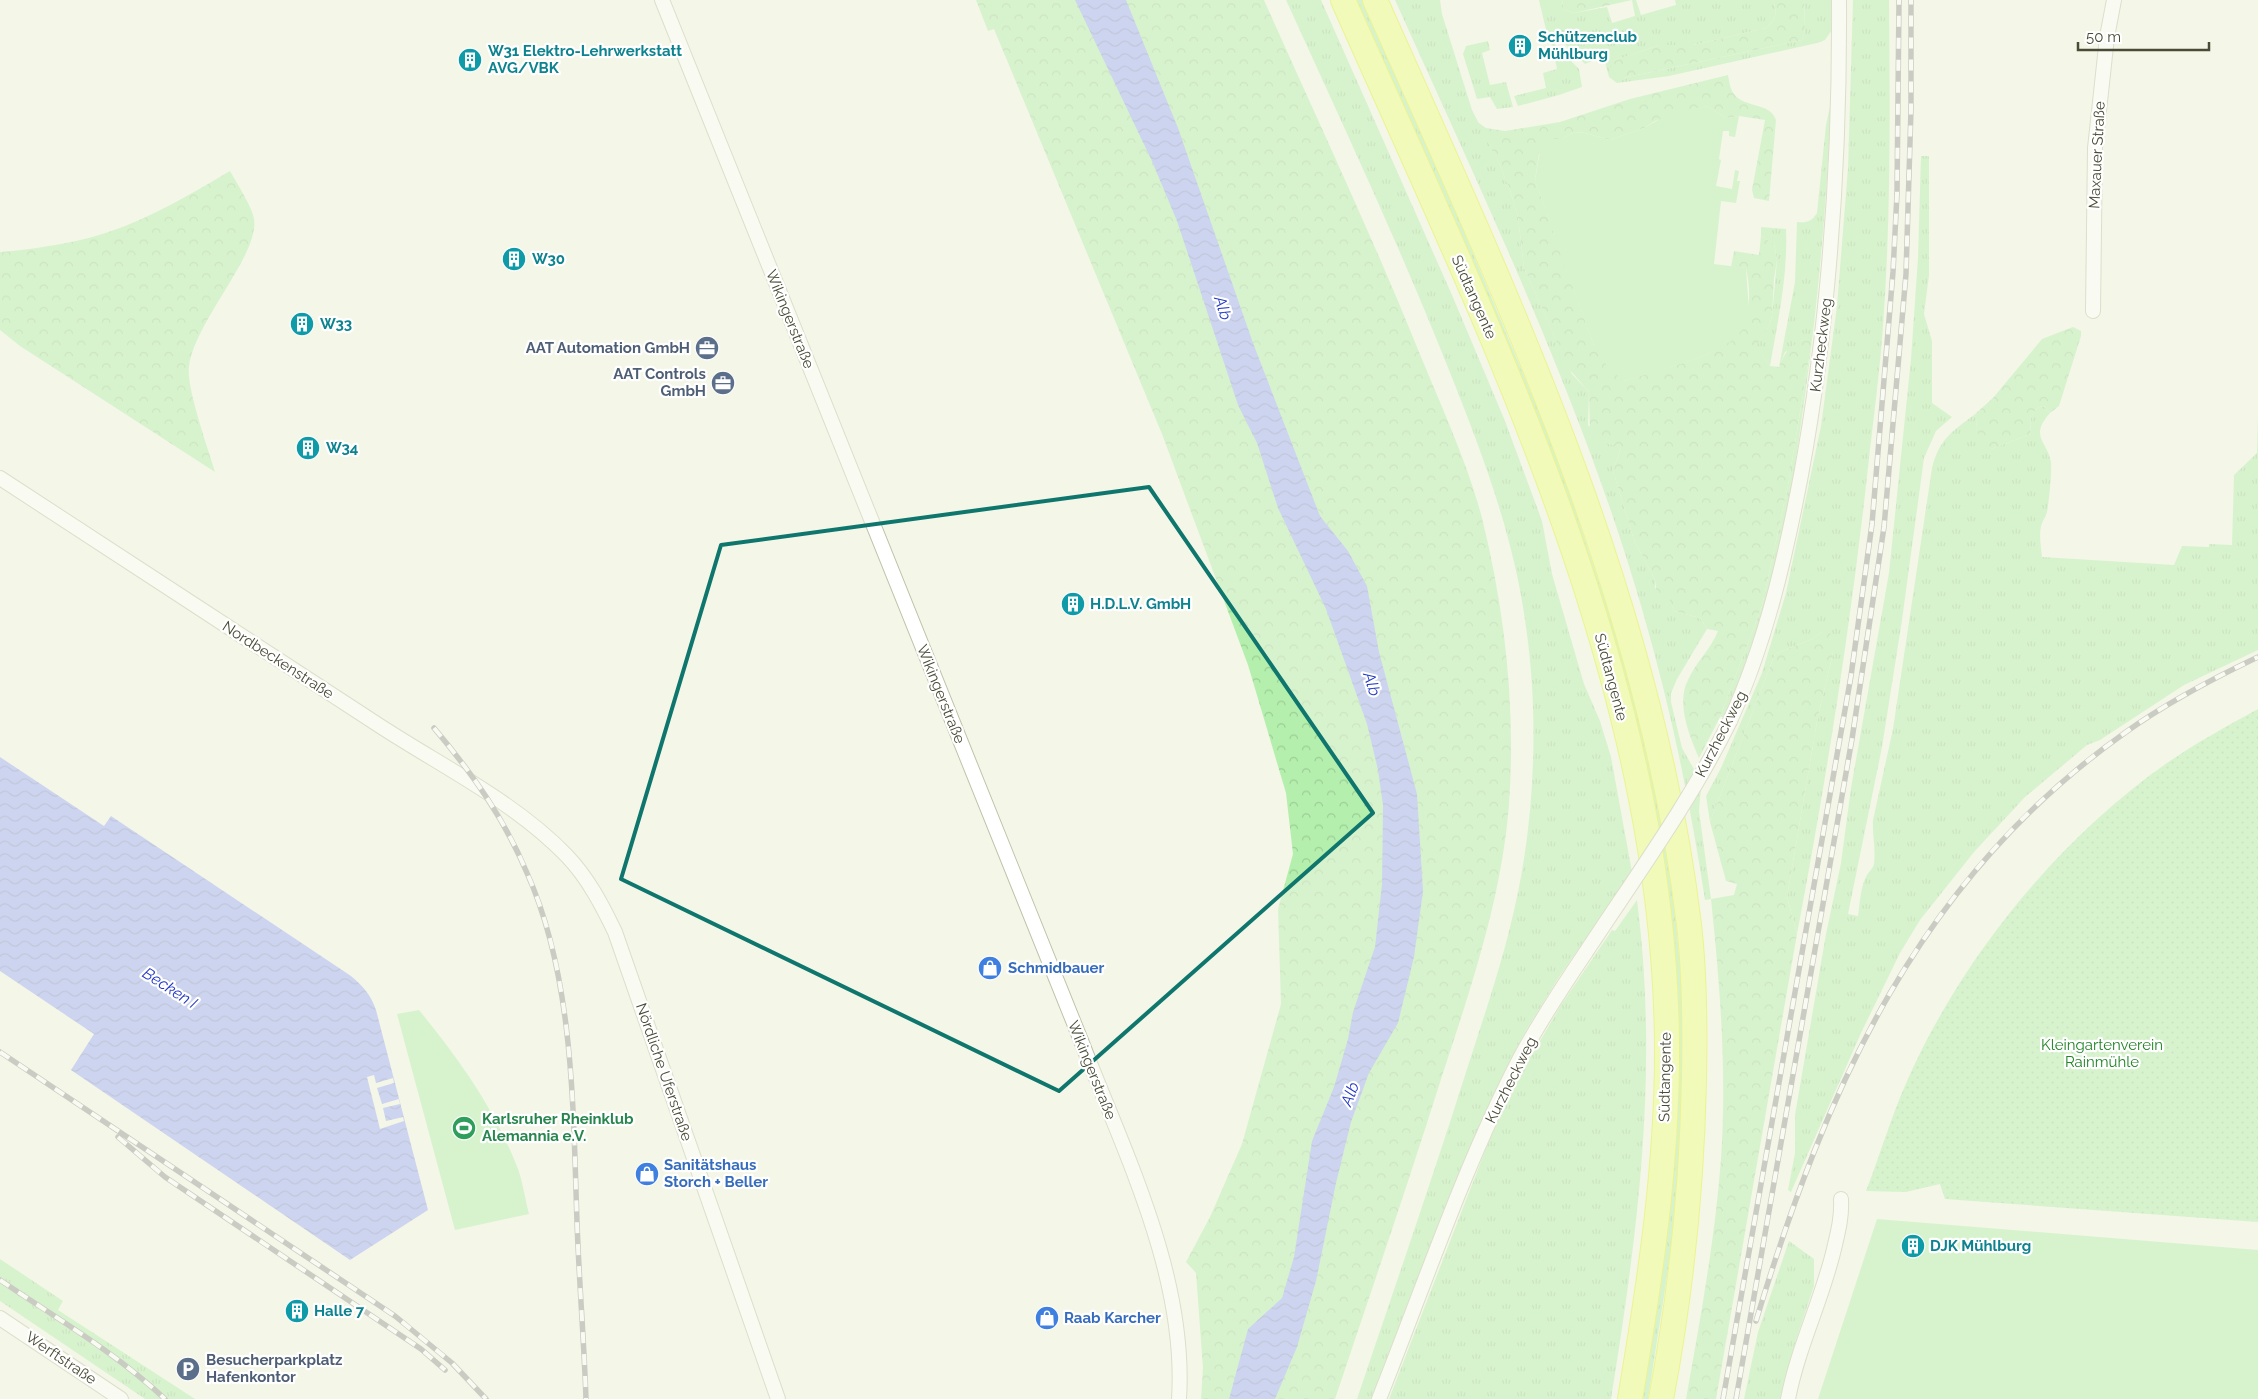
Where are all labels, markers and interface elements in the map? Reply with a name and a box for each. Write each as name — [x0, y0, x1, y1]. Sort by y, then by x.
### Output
scale bar — [2078, 20, 2209, 52]
place label: Schützenclub Mühlburg — [1538, 28, 1638, 63]
text: 50 m — [2086, 28, 2121, 46]
building icon: Schützenclub Mühlburg — [1507, 33, 1533, 59]
place label: W31 Elektro-Lehrwerkstatt AVG/VBK — [488, 42, 682, 77]
building icon: W31 Elektro-Lehrwerkstatt AVG/VBK — [457, 47, 483, 73]
street label: Maxauer Straße — [2085, 100, 2109, 209]
building icon: W30 — [501, 246, 527, 272]
place label: W30 — [532, 250, 565, 268]
street label: Südtangente — [1448, 252, 1501, 342]
street label: Wikingerstraße — [762, 267, 818, 371]
water label: Alb — [1210, 293, 1236, 322]
street label: Kurzheckweg — [1806, 297, 1836, 393]
building icon: W33 — [289, 311, 315, 337]
place label: W33 — [320, 315, 352, 333]
office icon: AAT Automation GmbH — [694, 335, 720, 361]
place label: AAT Automation GmbH — [526, 339, 690, 357]
place label: AAT Controls GmbH — [613, 365, 706, 400]
office icon: AAT Controls GmbH — [710, 370, 736, 396]
building icon: W34 — [295, 435, 321, 461]
place label: W34 — [326, 439, 359, 457]
building icon: H.D.L.V. GmbH — [1060, 591, 1086, 617]
place label: H.D.L.V. GmbH — [1090, 595, 1191, 613]
street label: Nordbeckenstraße — [219, 617, 337, 703]
street label: Südtangente — [1591, 631, 1631, 723]
street label: Wikingerstraße — [913, 642, 969, 746]
water label: Alb — [1359, 669, 1385, 698]
street label: Kurzheckweg — [1691, 688, 1751, 780]
shop icon: Schmidbauer — [977, 955, 1003, 981]
place label: Schmidbauer — [1008, 959, 1105, 977]
water label: Becken I — [139, 963, 201, 1013]
street label: Nördliche Uferstraße — [632, 1001, 696, 1143]
street label: Wikingerstraße — [1064, 1018, 1120, 1122]
street label: Südtangente — [1655, 1032, 1675, 1122]
street label: Kurzheckweg — [1481, 1034, 1541, 1126]
park label: Kleingartenverein Rainmühle — [2041, 1036, 2163, 1071]
water label: Alb — [1336, 1079, 1363, 1110]
place label: Karlsruher Rheinklub Alemannia e.V. — [482, 1110, 634, 1145]
sports icon: Karlsruher Rheinklub Alemannia e.V. — [451, 1115, 477, 1141]
place label: Sanitätshaus Storch + Beller — [664, 1156, 768, 1191]
shop icon: Sanitätshaus Storch + Beller — [634, 1161, 660, 1187]
building icon: DJK Mühlburg — [1900, 1233, 1926, 1259]
place label: DJK Mühlburg — [1930, 1237, 2031, 1255]
building icon: Halle 7 — [284, 1298, 310, 1324]
place label: Halle 7 — [314, 1302, 365, 1320]
shop icon: Raab Karcher — [1034, 1305, 1060, 1331]
place label: Raab Karcher — [1064, 1309, 1161, 1327]
street label: Werftstraße — [22, 1328, 100, 1388]
place label: Besucherparkplatz Hafenkontor — [206, 1351, 342, 1386]
parking icon: Besucherparkplatz Hafenkontor — [175, 1356, 201, 1382]

